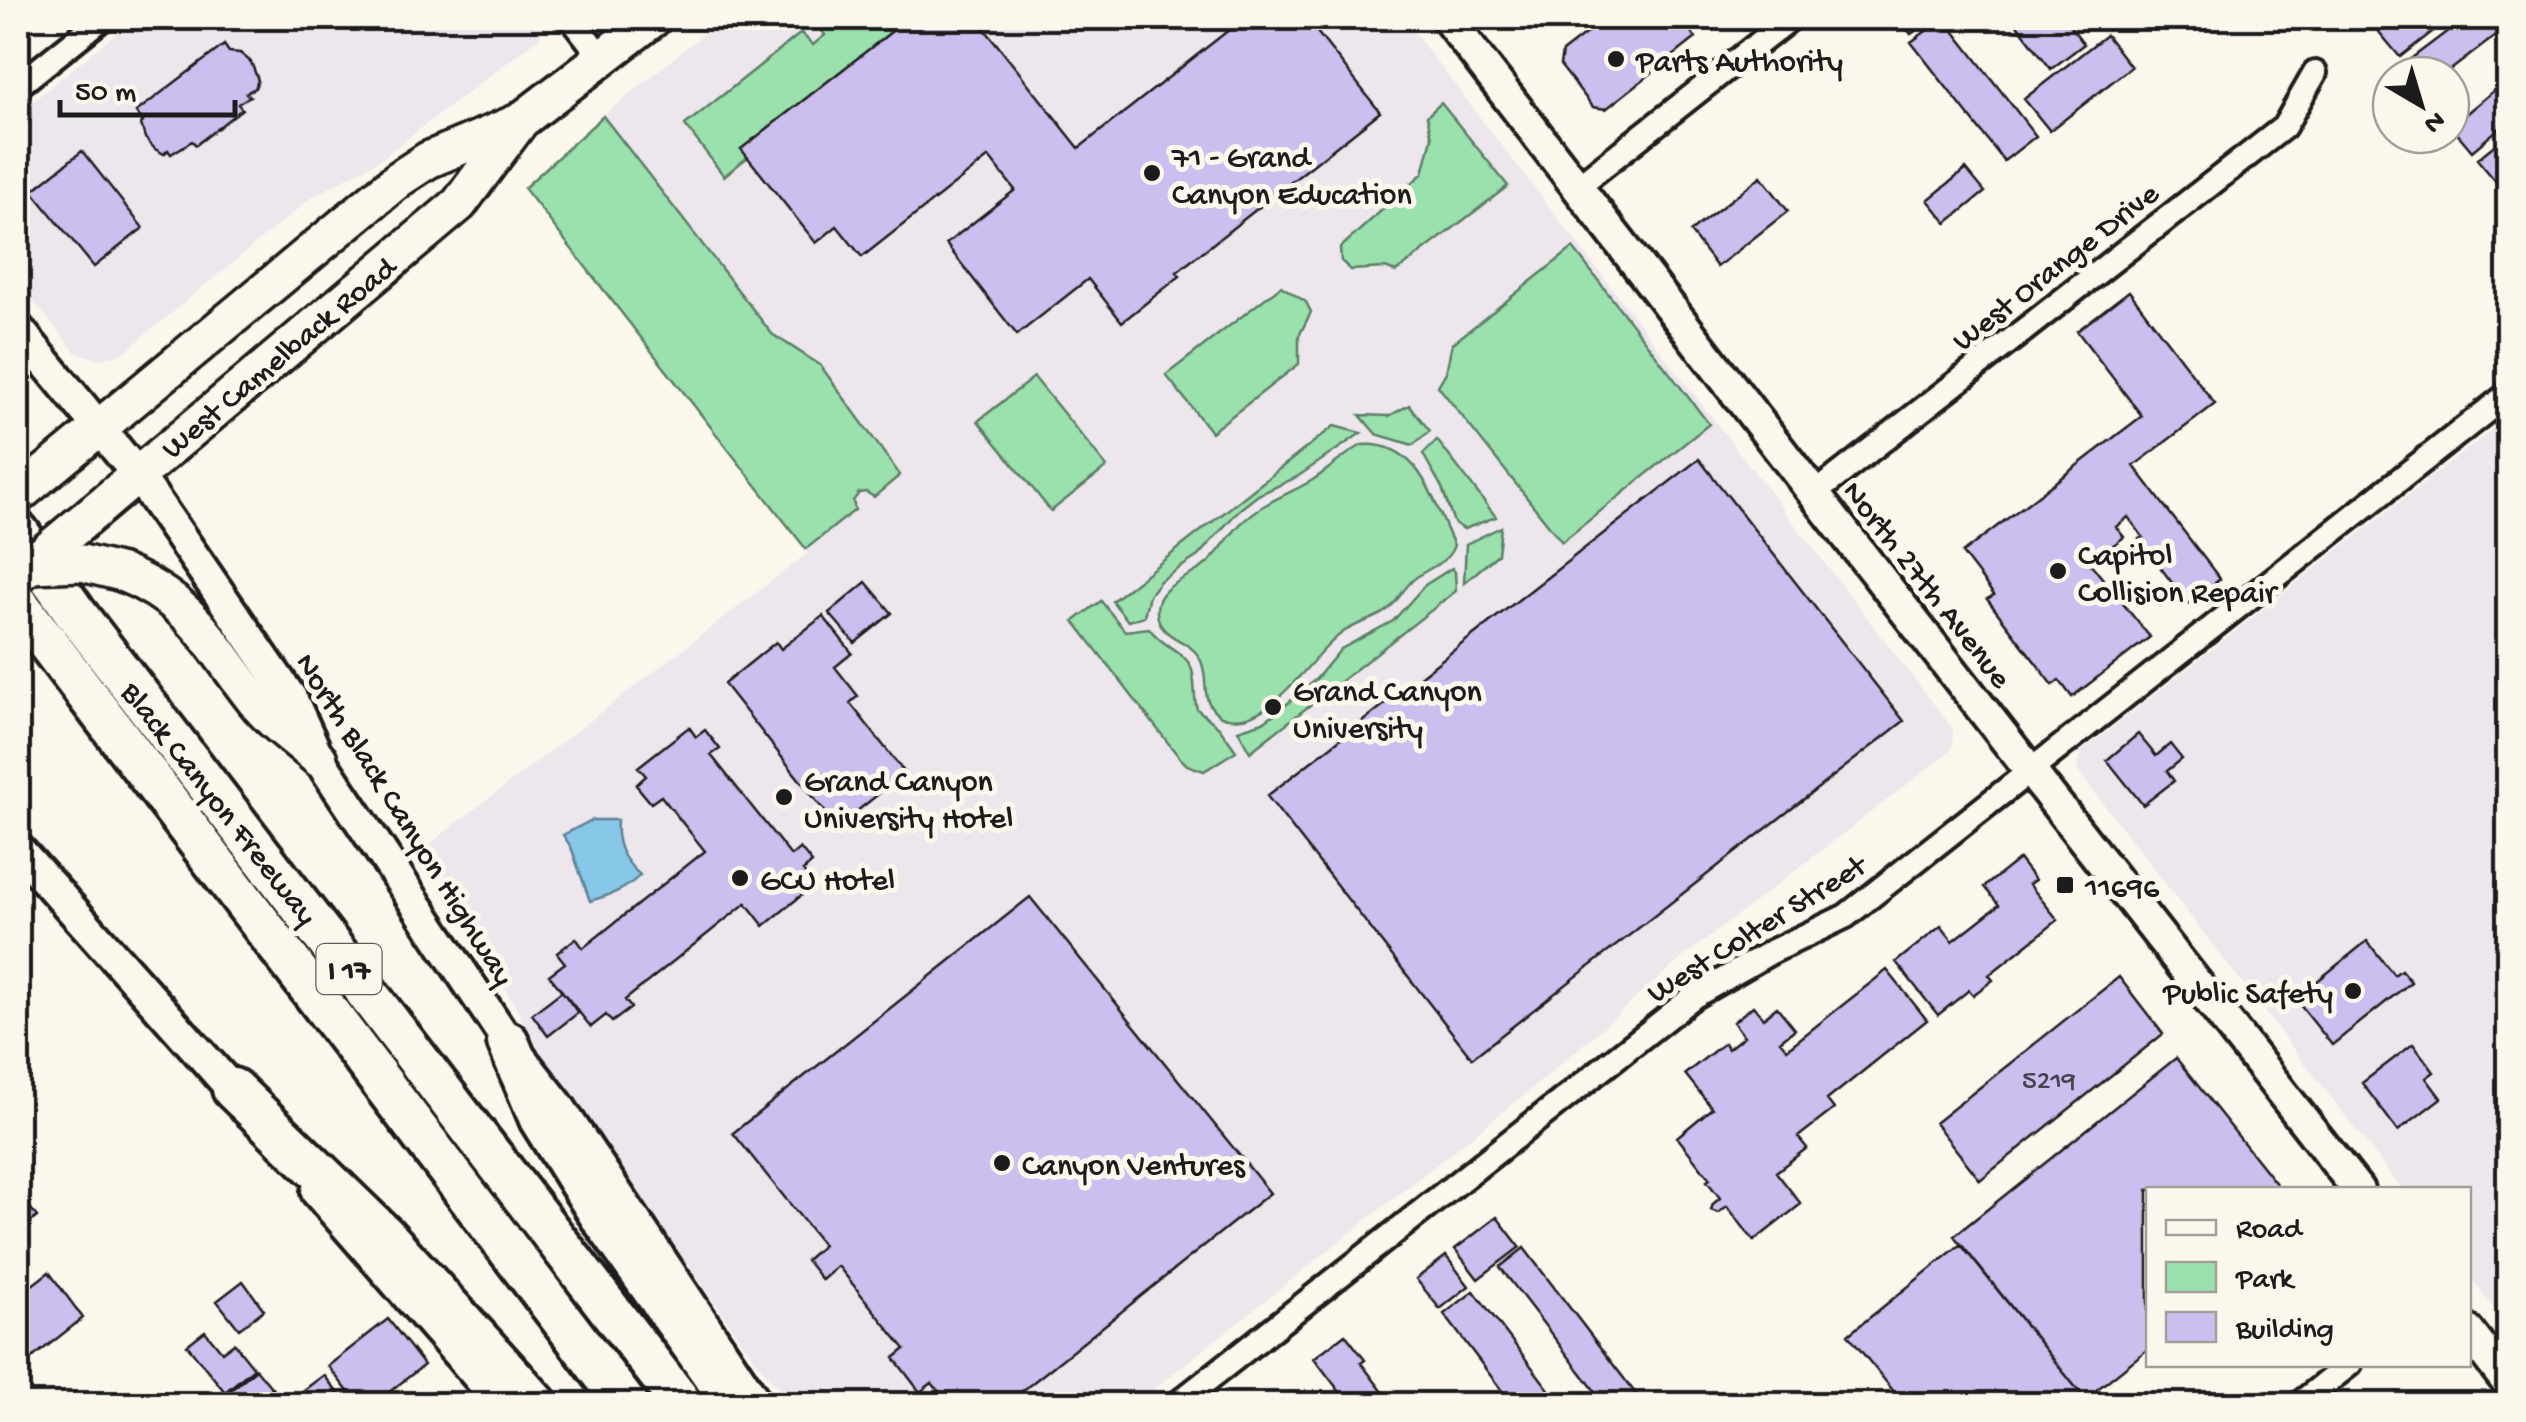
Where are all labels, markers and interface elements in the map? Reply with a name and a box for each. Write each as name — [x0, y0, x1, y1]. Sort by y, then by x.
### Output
place label: Parts Authority — [1635, 45, 1843, 83]
marker: Parts Authority — [1605, 48, 1627, 70]
scale bar — [60, 55, 235, 117]
north arrow — [2371, 55, 2471, 155]
text: 50 m — [75, 77, 136, 112]
text: N — [2416, 103, 2451, 140]
place label: 71 - Grand Canyon Education — [1171, 141, 1412, 216]
marker: 71 - Grand Canyon Education — [1141, 162, 1163, 184]
street label: West Orange Drive — [1946, 176, 2168, 361]
street label: West Camelback Road — [155, 249, 407, 469]
street label: North 27th Avenue — [1832, 475, 2018, 698]
place label: Capitol Collision Repair — [2078, 539, 2279, 614]
marker: Capitol Collision Repair — [2047, 560, 2069, 582]
street label: North Black Canyon Highway — [285, 647, 521, 994]
street label: Black Canyon Freeway — [110, 675, 324, 935]
place label: Grand Canyon University — [1293, 675, 1482, 750]
marker: Grand Canyon University — [1262, 696, 1284, 718]
place label: Grand Canyon University Hotel — [804, 765, 1013, 840]
marker: Grand Canyon University Hotel — [773, 786, 795, 808]
street label: West Colter Street — [1641, 847, 1877, 1014]
place label: GCU Hotel — [760, 864, 895, 902]
marker: GCU Hotel — [729, 867, 751, 889]
place label: 11696 — [2084, 871, 2160, 909]
marker: 11696 — [2054, 874, 2076, 896]
road number: I 17 — [316, 944, 382, 994]
place label: Public Safety — [2162, 977, 2333, 1015]
marker: Public Safety — [2342, 980, 2364, 1002]
house number: 5219 — [2022, 1066, 2076, 1099]
place label: Canyon Ventures — [1022, 1149, 1246, 1187]
marker: Canyon Ventures — [991, 1152, 1013, 1174]
legend — [2146, 1187, 2471, 1367]
text: Road — [2236, 1214, 2304, 1249]
text: Park — [2235, 1264, 2296, 1299]
text: Building — [2235, 1314, 2334, 1349]

